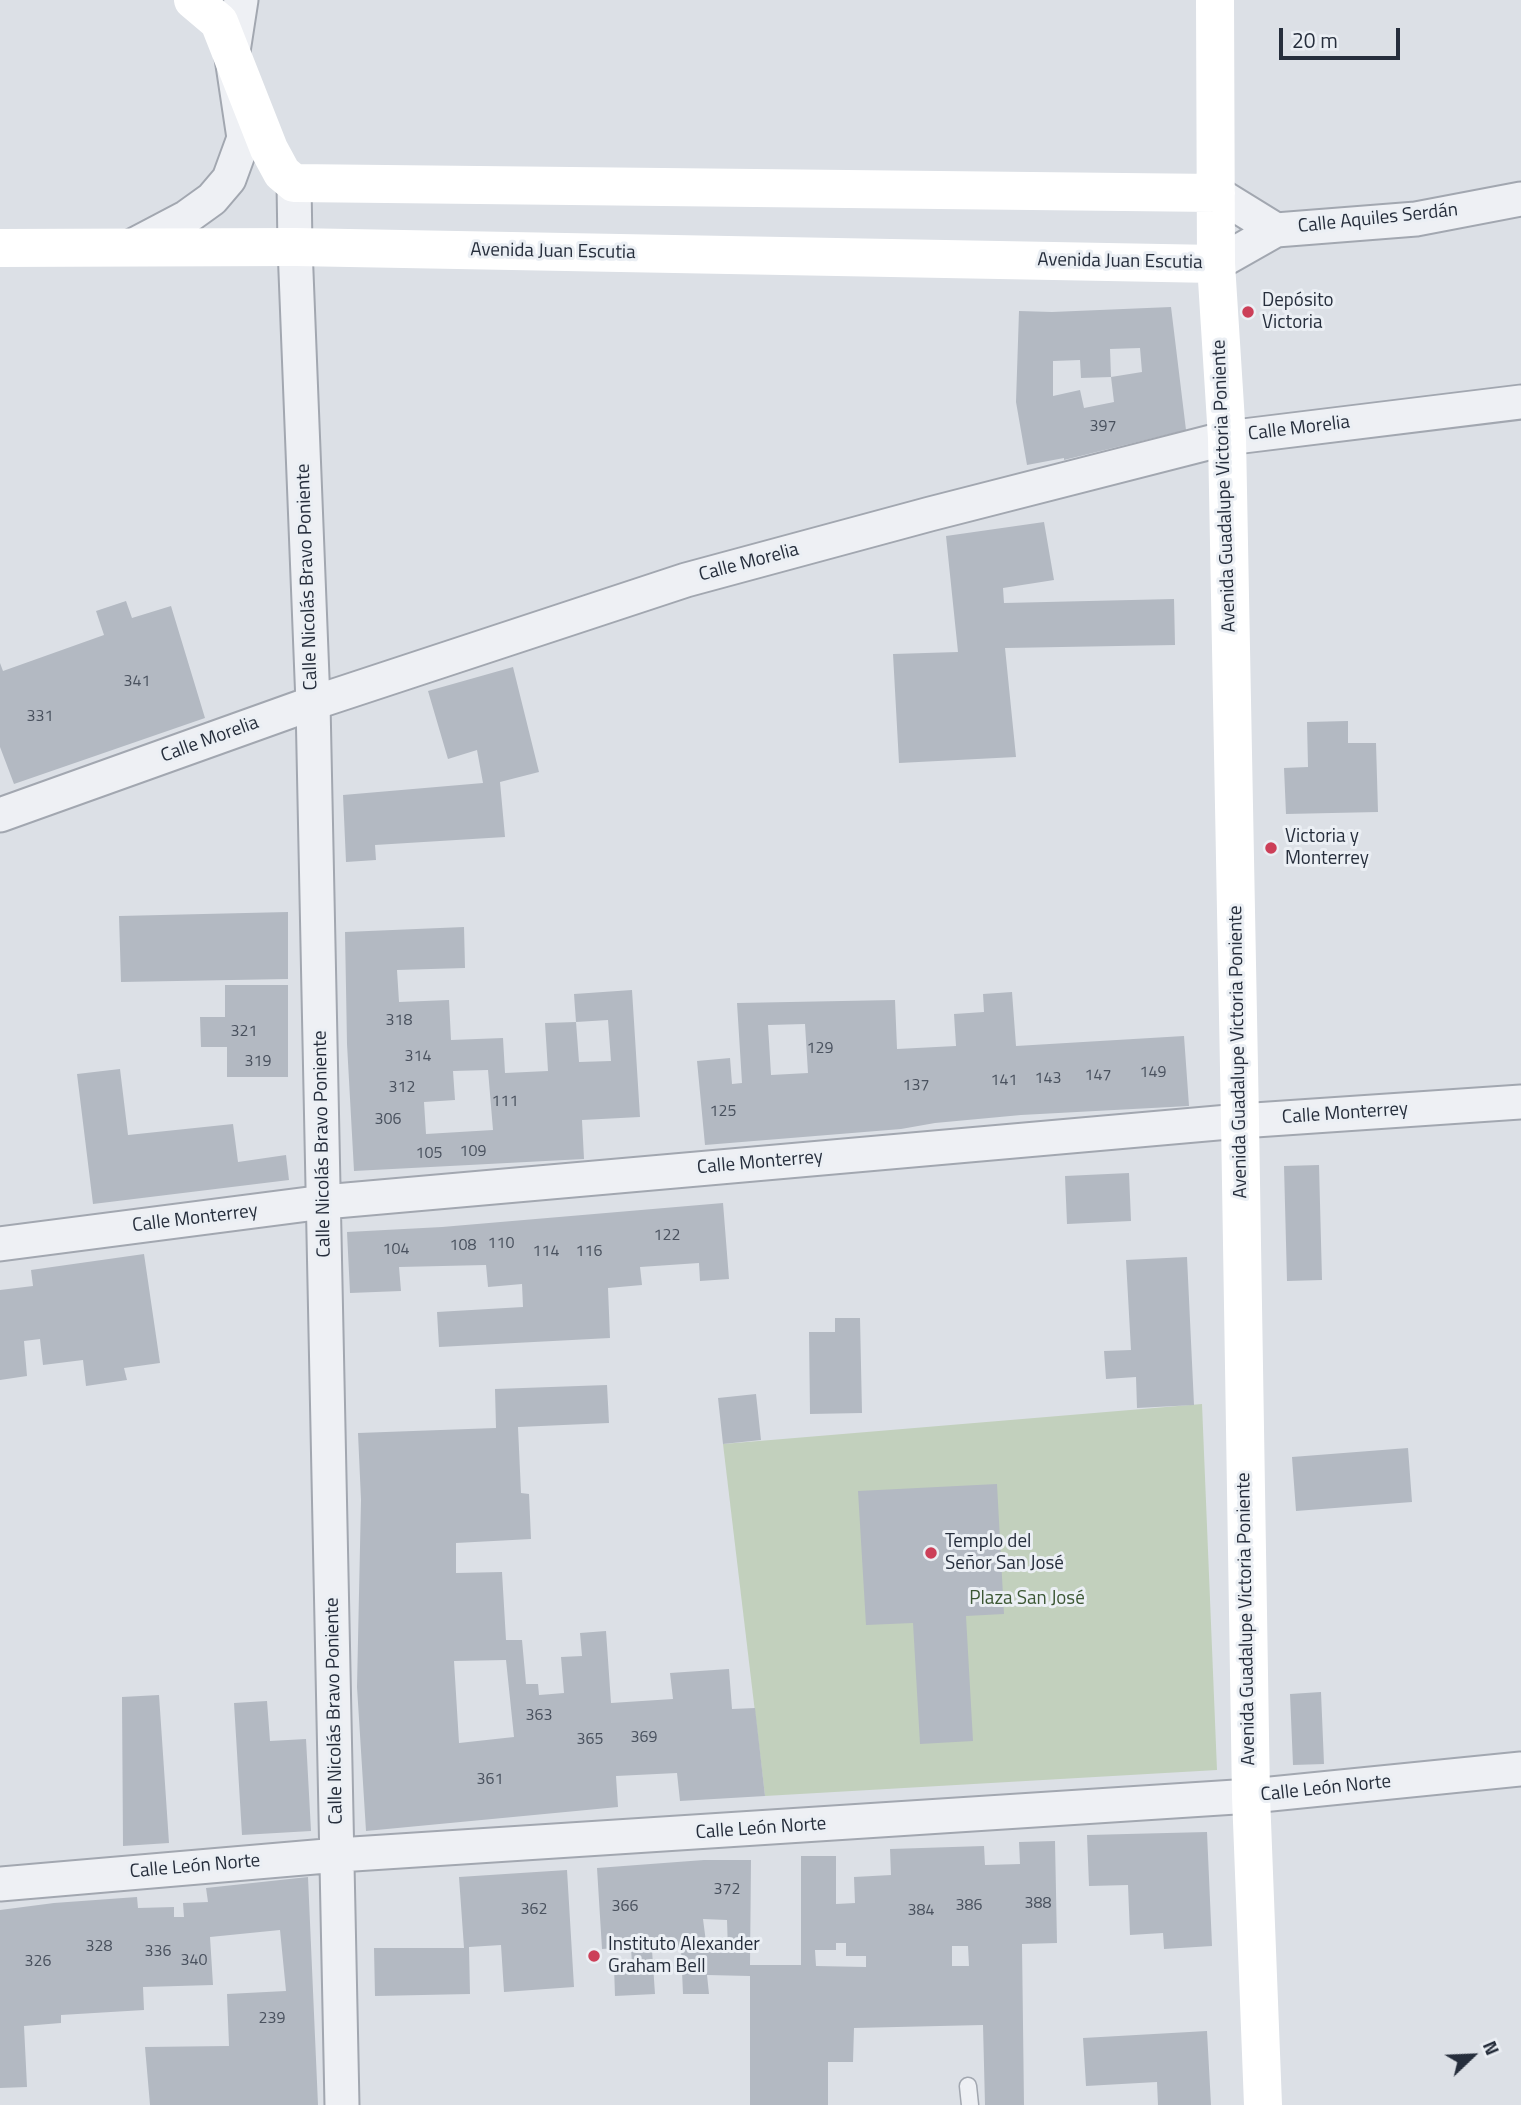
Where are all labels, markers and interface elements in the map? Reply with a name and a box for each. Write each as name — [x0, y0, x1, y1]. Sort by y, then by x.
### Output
scale bar — [1283, 14, 1404, 58]
text: 20 m — [1292, 24, 1338, 56]
street label: Calle Aquiles Serdán — [1297, 199, 1459, 239]
street label: Avenida Juan Escutia — [470, 239, 636, 265]
street label: Avenida Juan Escutia — [1037, 249, 1203, 275]
place label: Depósito Victoria — [1262, 290, 1334, 334]
marker: Depósito Victoria — [1240, 304, 1256, 320]
street label: Avenida Guadalupe Victoria Poniente — [1208, 339, 1242, 633]
street label: Calle Morelia — [1247, 411, 1351, 447]
house number: 397 — [1090, 417, 1116, 437]
street label: Calle Nicolás Bravo Poniente — [293, 463, 323, 691]
street label: Calle Morelia — [697, 539, 801, 587]
house number: 341 — [124, 672, 150, 692]
house number: 331 — [27, 707, 53, 727]
street label: Calle Morelia — [158, 712, 262, 768]
place label: Victoria y Monterrey — [1285, 826, 1369, 870]
marker: Victoria y Monterrey — [1263, 840, 1279, 856]
street label: Avenida Guadalupe Victoria Poniente — [1225, 905, 1253, 1199]
house number: 318 — [386, 1011, 412, 1031]
house number: 321 — [231, 1022, 257, 1042]
street label: Calle Nicolás Bravo Poniente — [310, 1030, 336, 1258]
house number: 129 — [807, 1039, 833, 1059]
house number: 314 — [405, 1047, 431, 1067]
house number: 319 — [245, 1052, 271, 1072]
house number: 149 — [1140, 1063, 1166, 1083]
house number: 147 — [1085, 1066, 1111, 1086]
house number: 143 — [1035, 1069, 1061, 1089]
house number: 141 — [991, 1071, 1017, 1091]
house number: 137 — [903, 1076, 929, 1096]
house number: 312 — [389, 1078, 415, 1098]
house number: 111 — [492, 1092, 518, 1112]
street label: Calle Monterrey — [1281, 1098, 1409, 1130]
house number: 125 — [710, 1102, 736, 1122]
house number: 306 — [375, 1110, 401, 1130]
house number: 109 — [460, 1142, 486, 1162]
house number: 105 — [416, 1144, 442, 1164]
street label: Calle Monterrey — [696, 1146, 824, 1180]
street label: Calle Monterrey — [131, 1200, 259, 1238]
house number: 122 — [654, 1226, 680, 1246]
house number: 110 — [488, 1234, 514, 1254]
house number: 108 — [450, 1236, 476, 1256]
house number: 104 — [383, 1240, 409, 1260]
house number: 114 — [533, 1242, 559, 1262]
house number: 116 — [576, 1242, 602, 1262]
street label: Avenida Guadalupe Victoria Poniente — [1233, 1472, 1261, 1766]
place label: Templo del Señor San José — [945, 1531, 1064, 1575]
marker: Templo del Señor San José — [923, 1545, 939, 1561]
park label: Plaza San José — [969, 1588, 1085, 1610]
street label: Calle Nicolás Bravo Poniente — [322, 1597, 348, 1825]
house number: 363 — [526, 1706, 552, 1726]
house number: 369 — [631, 1728, 657, 1748]
house number: 365 — [577, 1730, 603, 1750]
house number: 361 — [477, 1770, 503, 1790]
street label: Calle León Norte — [1260, 1771, 1392, 1807]
street label: Calle León Norte — [695, 1813, 827, 1845]
street label: Calle León Norte — [129, 1850, 261, 1884]
house number: 372 — [714, 1880, 740, 1900]
house number: 388 — [1025, 1894, 1051, 1914]
house number: 386 — [956, 1896, 982, 1916]
house number: 366 — [612, 1897, 638, 1917]
house number: 362 — [521, 1900, 547, 1920]
house number: 384 — [908, 1901, 934, 1921]
place label: Instituto Alexander Graham Bell — [608, 1934, 760, 1978]
house number: 328 — [86, 1937, 112, 1957]
house number: 336 — [145, 1942, 171, 1962]
marker: Instituto Alexander Graham Bell — [586, 1948, 602, 1964]
house number: 340 — [181, 1951, 207, 1971]
house number: 326 — [25, 1952, 51, 1972]
house number: 239 — [259, 2009, 285, 2029]
north arrow — [1437, 2021, 1507, 2091]
text: N — [1476, 2036, 1508, 2059]

